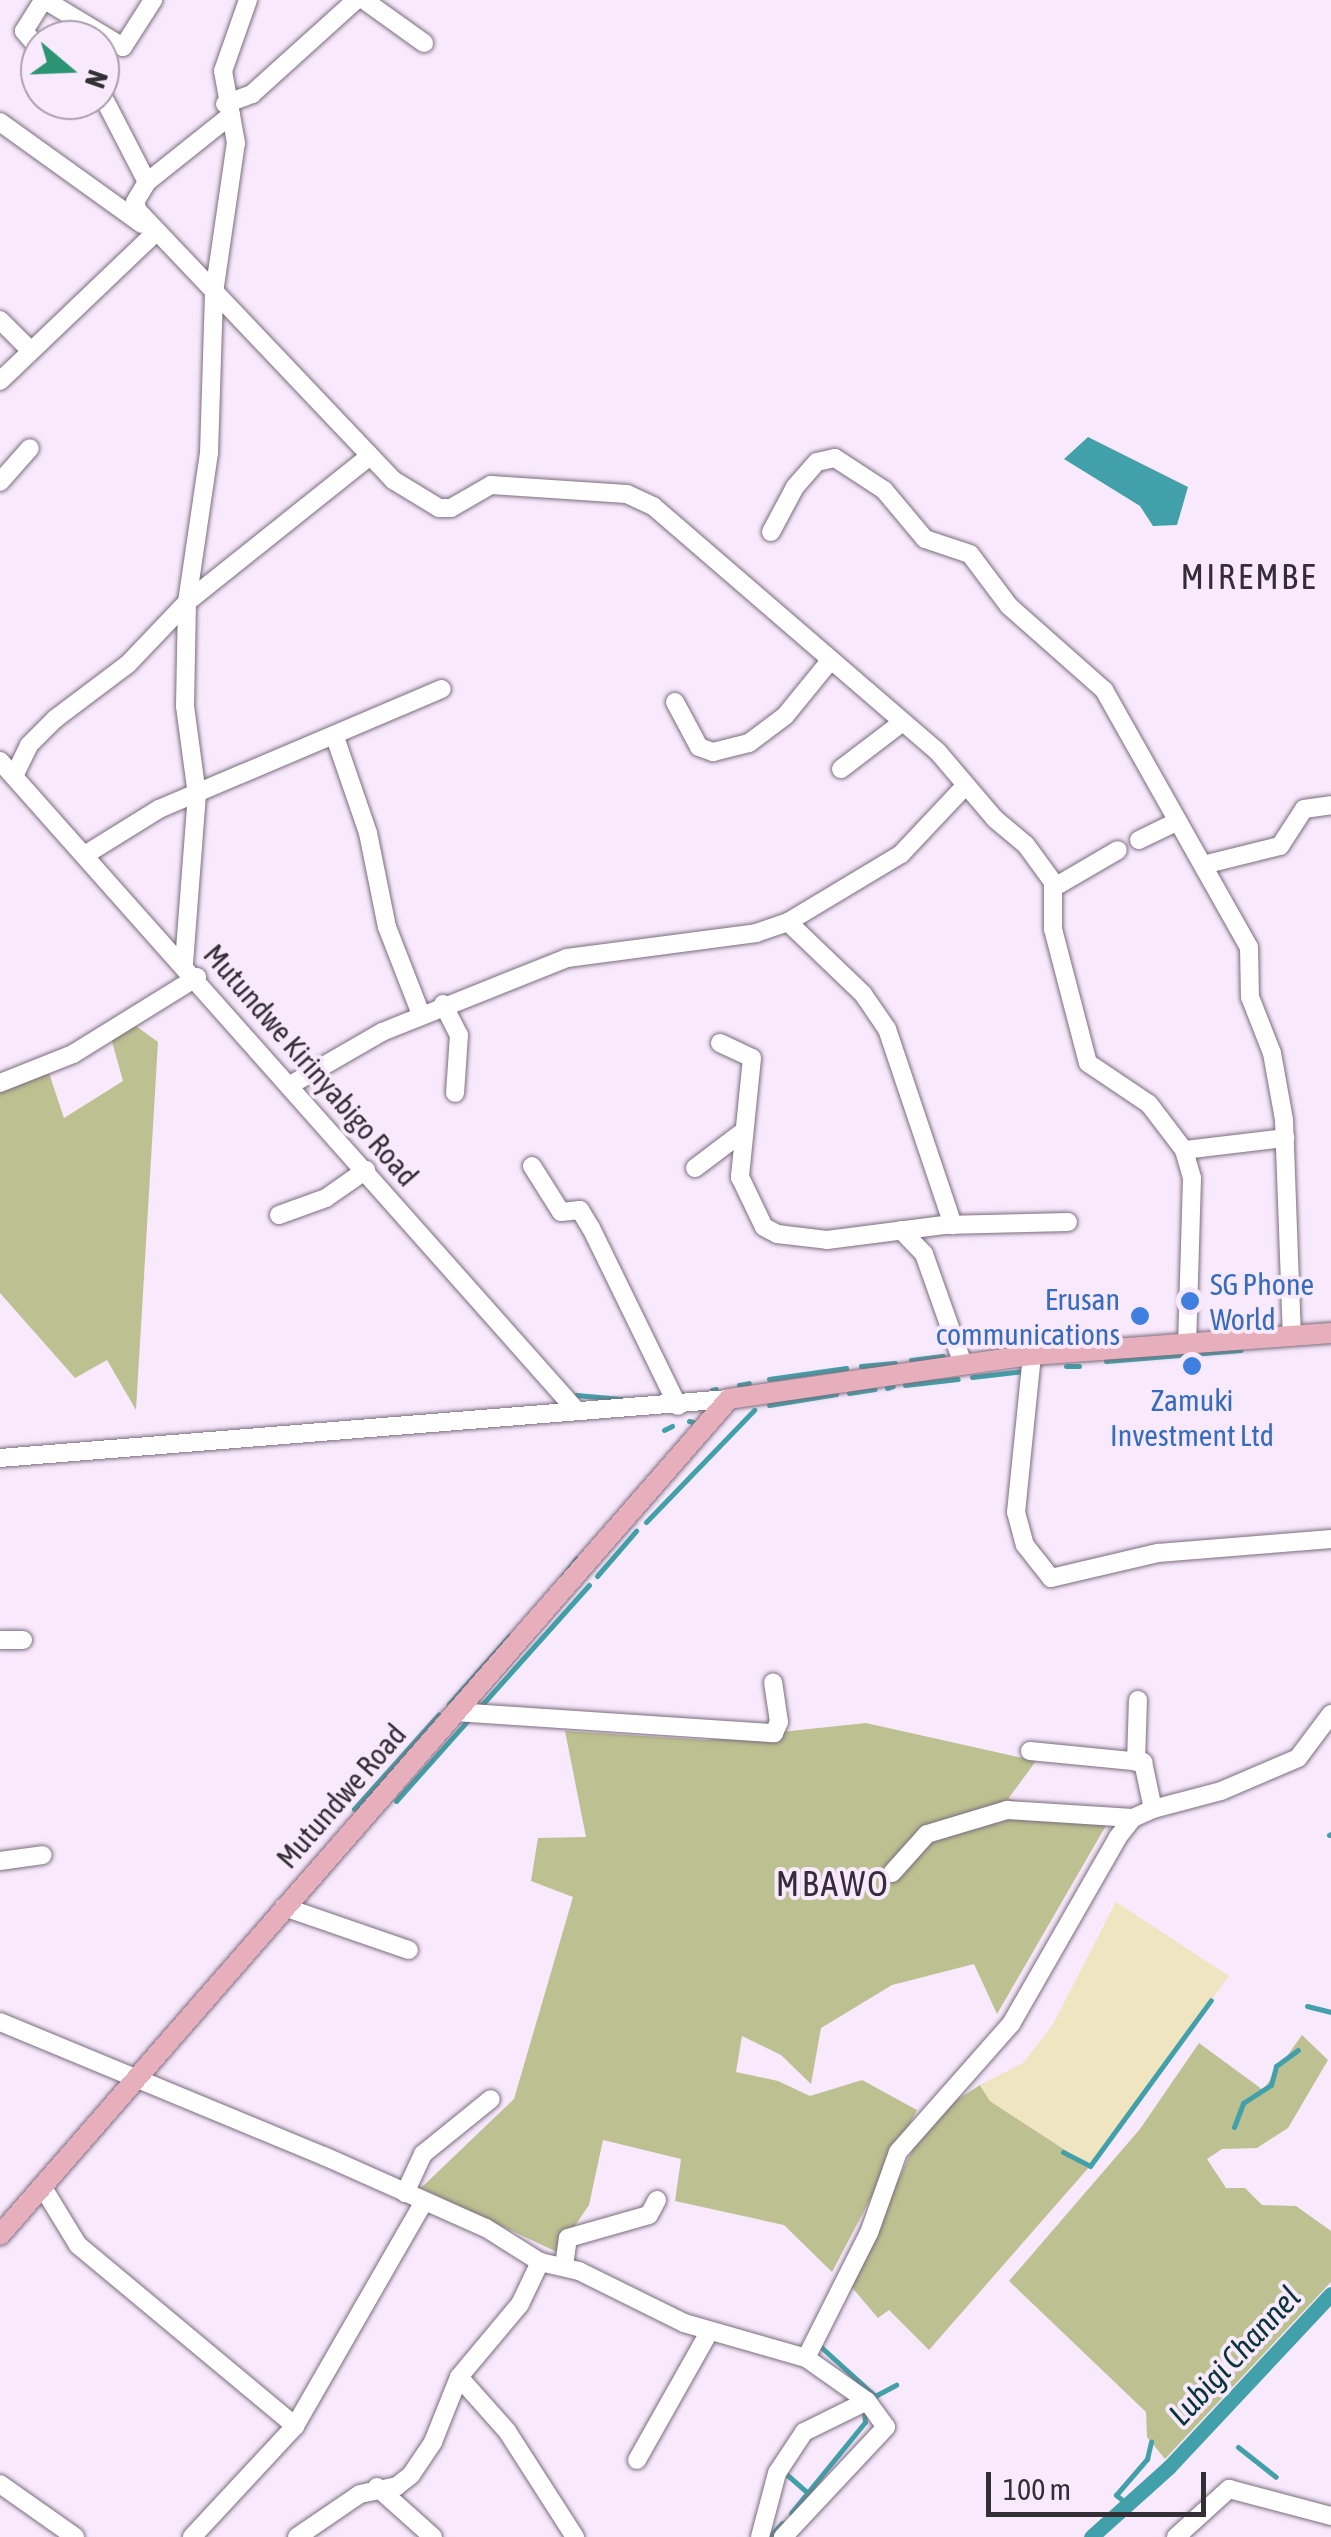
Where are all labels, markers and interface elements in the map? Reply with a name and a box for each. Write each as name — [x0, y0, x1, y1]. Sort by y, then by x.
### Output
north arrow — [20, 20, 120, 120]
text: N — [79, 66, 114, 92]
district label: MIREMBE — [1180, 555, 1318, 597]
street label: Mutundwe Kirinyabigo Road — [196, 937, 426, 1193]
place label: SG Phone World — [1210, 1266, 1314, 1336]
place label: Erusan communications — [936, 1281, 1120, 1352]
marker: SG Phone World — [1179, 1290, 1201, 1312]
marker: Erusan communications — [1129, 1305, 1151, 1327]
marker: Zamuki Investment Ltd — [1181, 1355, 1203, 1377]
place label: Zamuki Investment Ltd — [1110, 1382, 1274, 1452]
street label: Mutundwe Road — [269, 1717, 413, 1875]
district label: MBAWO — [776, 1862, 890, 1904]
water label: Lubigi Channel — [1161, 2279, 1309, 2433]
scale bar — [991, 2452, 1211, 2514]
text: 100 m — [1003, 2472, 1071, 2506]

